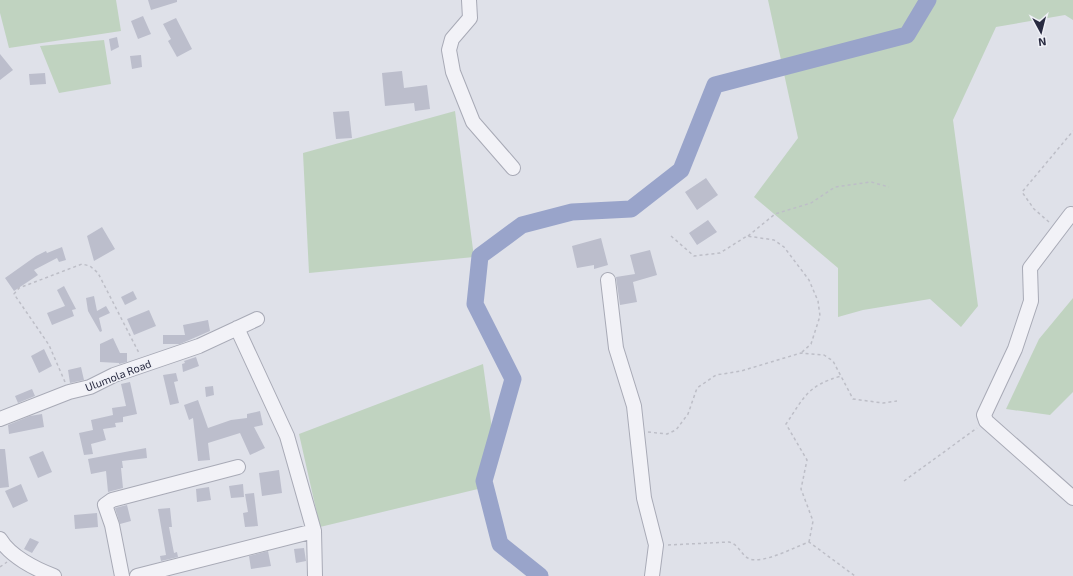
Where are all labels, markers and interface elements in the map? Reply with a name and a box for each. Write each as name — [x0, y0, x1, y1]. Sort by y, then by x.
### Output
north arrow — [1021, 12, 1061, 52]
text: N — [1037, 35, 1047, 49]
street label: Ulumola Road — [83, 356, 153, 394]

